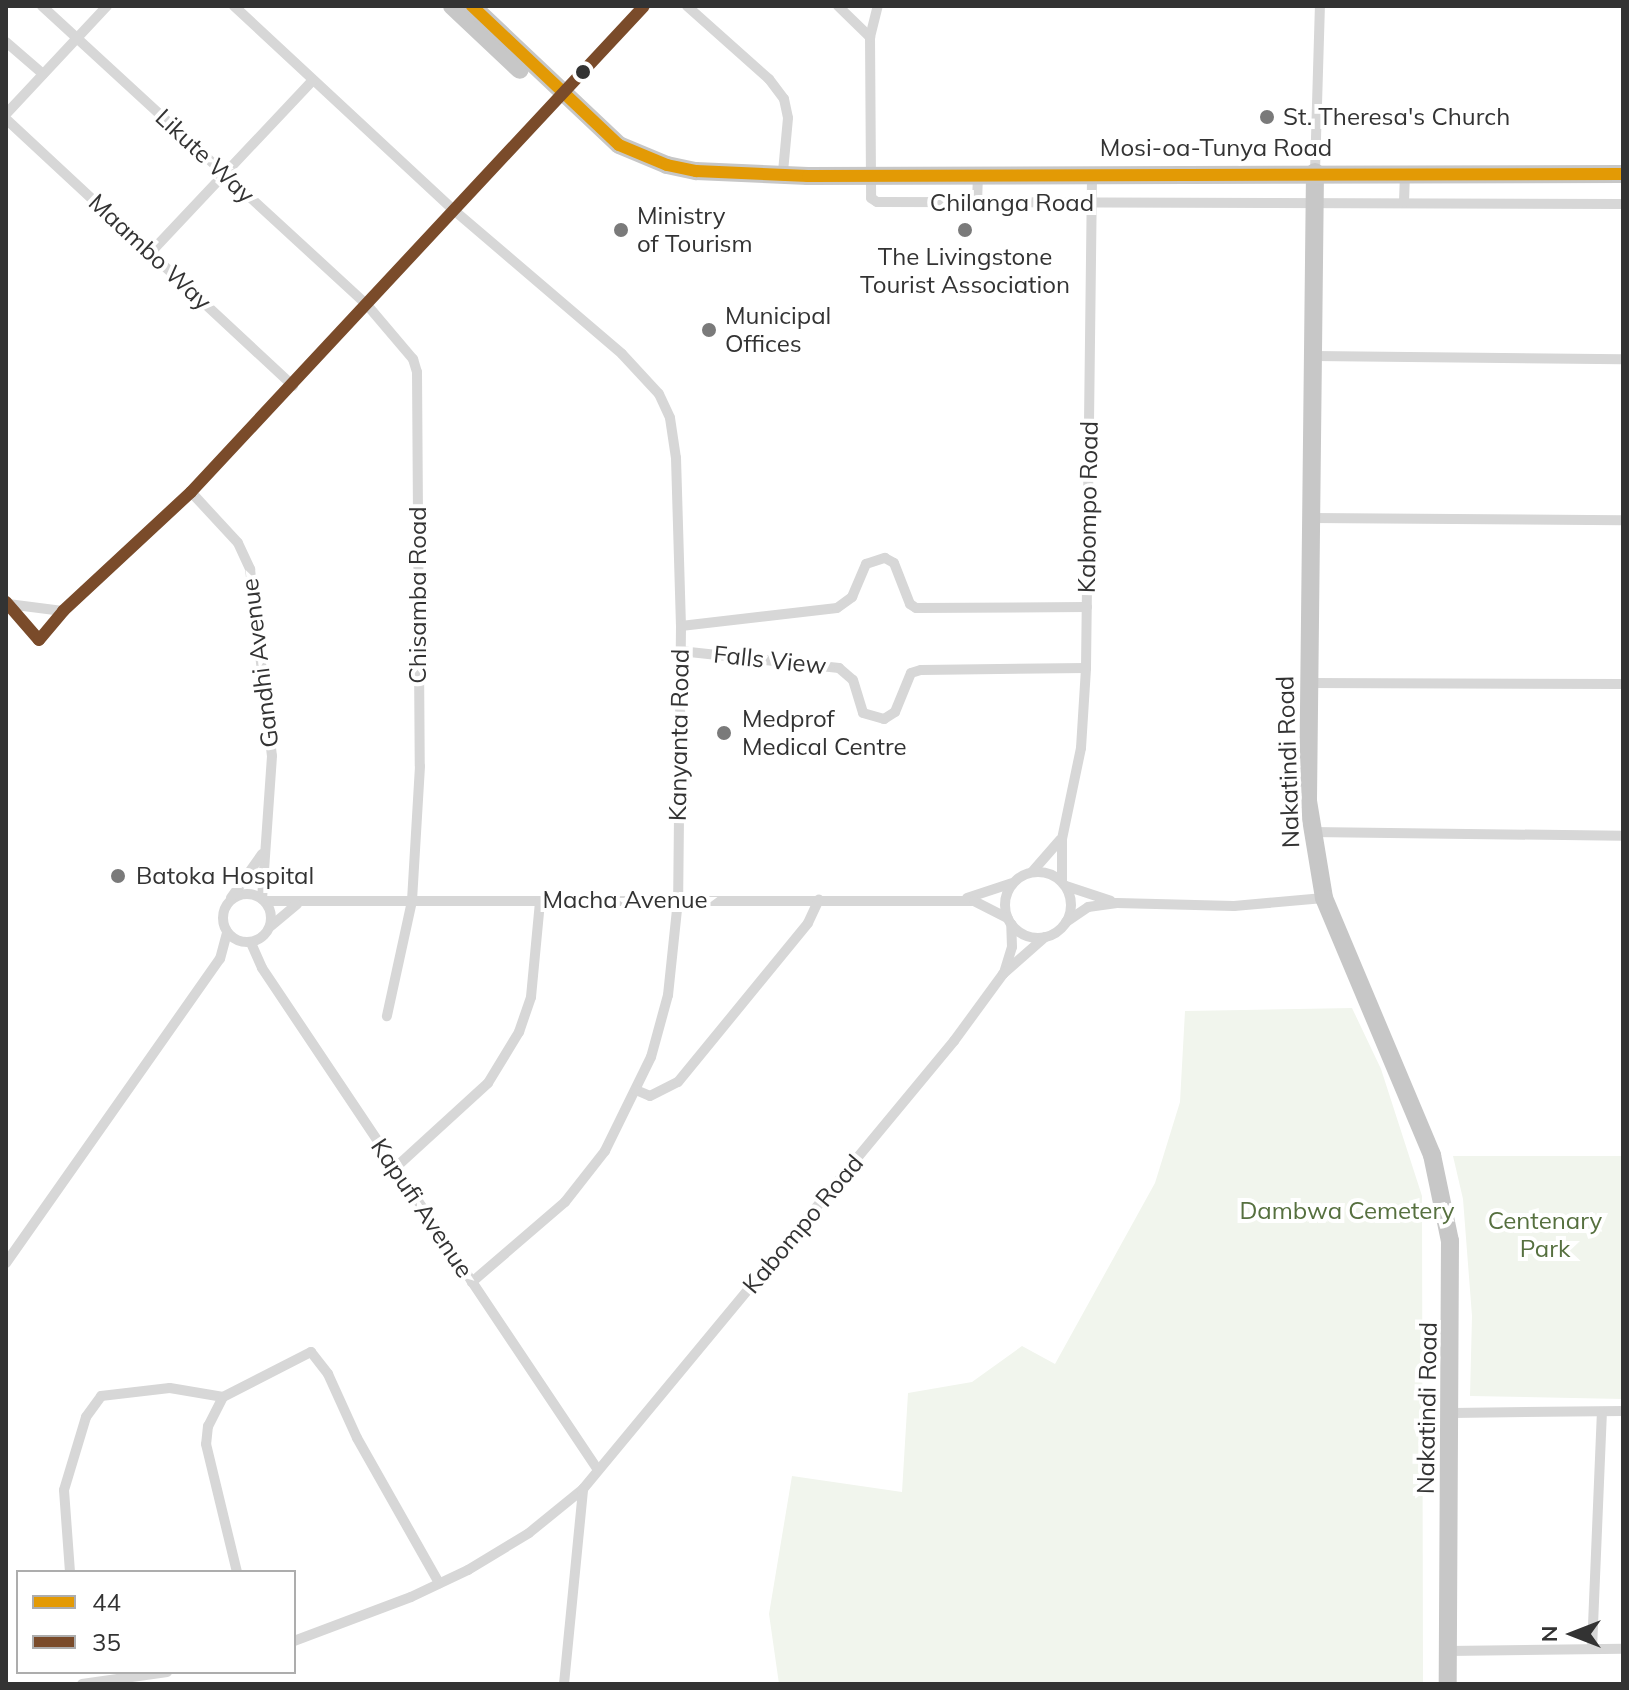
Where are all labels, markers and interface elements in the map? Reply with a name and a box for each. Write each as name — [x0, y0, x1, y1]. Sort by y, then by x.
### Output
unlabelled marker — [575, 64, 591, 80]
street label: Likute Way — [149, 103, 261, 209]
place label: St. Theresa's Church — [1283, 103, 1510, 131]
marker: St. Theresa's Church — [1258, 108, 1276, 126]
street label: Mosi-oa-Tunya Road — [1100, 134, 1332, 162]
street label: Maambo Way — [83, 188, 217, 316]
street label: Chilanga Road — [930, 189, 1094, 217]
place label: Ministry of Tourism — [637, 202, 753, 258]
marker: Ministry of Tourism — [612, 221, 630, 239]
marker: The Livingstone Tourist Association — [956, 221, 974, 239]
place label: The Livingstone Tourist Association — [860, 243, 1070, 299]
place label: Municipal Offices — [725, 302, 831, 358]
marker: Municipal Offices — [700, 321, 718, 339]
street label: Kabompo Road — [1072, 421, 1104, 593]
street label: Chisamba Road — [404, 506, 432, 684]
street label: Gandhi Avenue — [235, 577, 285, 749]
street label: Falls View — [712, 640, 828, 680]
street label: Kanyanta Road — [663, 649, 695, 821]
street label: Nakatindi Road — [1271, 675, 1305, 849]
place label: Medprof Medical Centre — [742, 705, 907, 761]
marker: Medprof Medical Centre — [713, 722, 735, 744]
place label: Batoka Hospital — [136, 862, 314, 890]
marker: Batoka Hospital — [107, 865, 129, 887]
street label: Macha Avenue — [542, 886, 708, 914]
street label: Kapufi Avenue — [365, 1133, 479, 1283]
street label: Kabompo Road — [737, 1149, 869, 1299]
park label: Dambwa Cemetery — [1239, 1197, 1455, 1225]
park label: Centenary Park — [1488, 1207, 1602, 1263]
street label: Nakatindi Road — [1411, 1322, 1443, 1494]
legend — [16, 1570, 296, 1674]
text: 44 — [92, 1587, 121, 1617]
north arrow — [1533, 1594, 1613, 1674]
text: N — [1535, 1626, 1563, 1642]
text: 35 — [92, 1627, 121, 1657]

